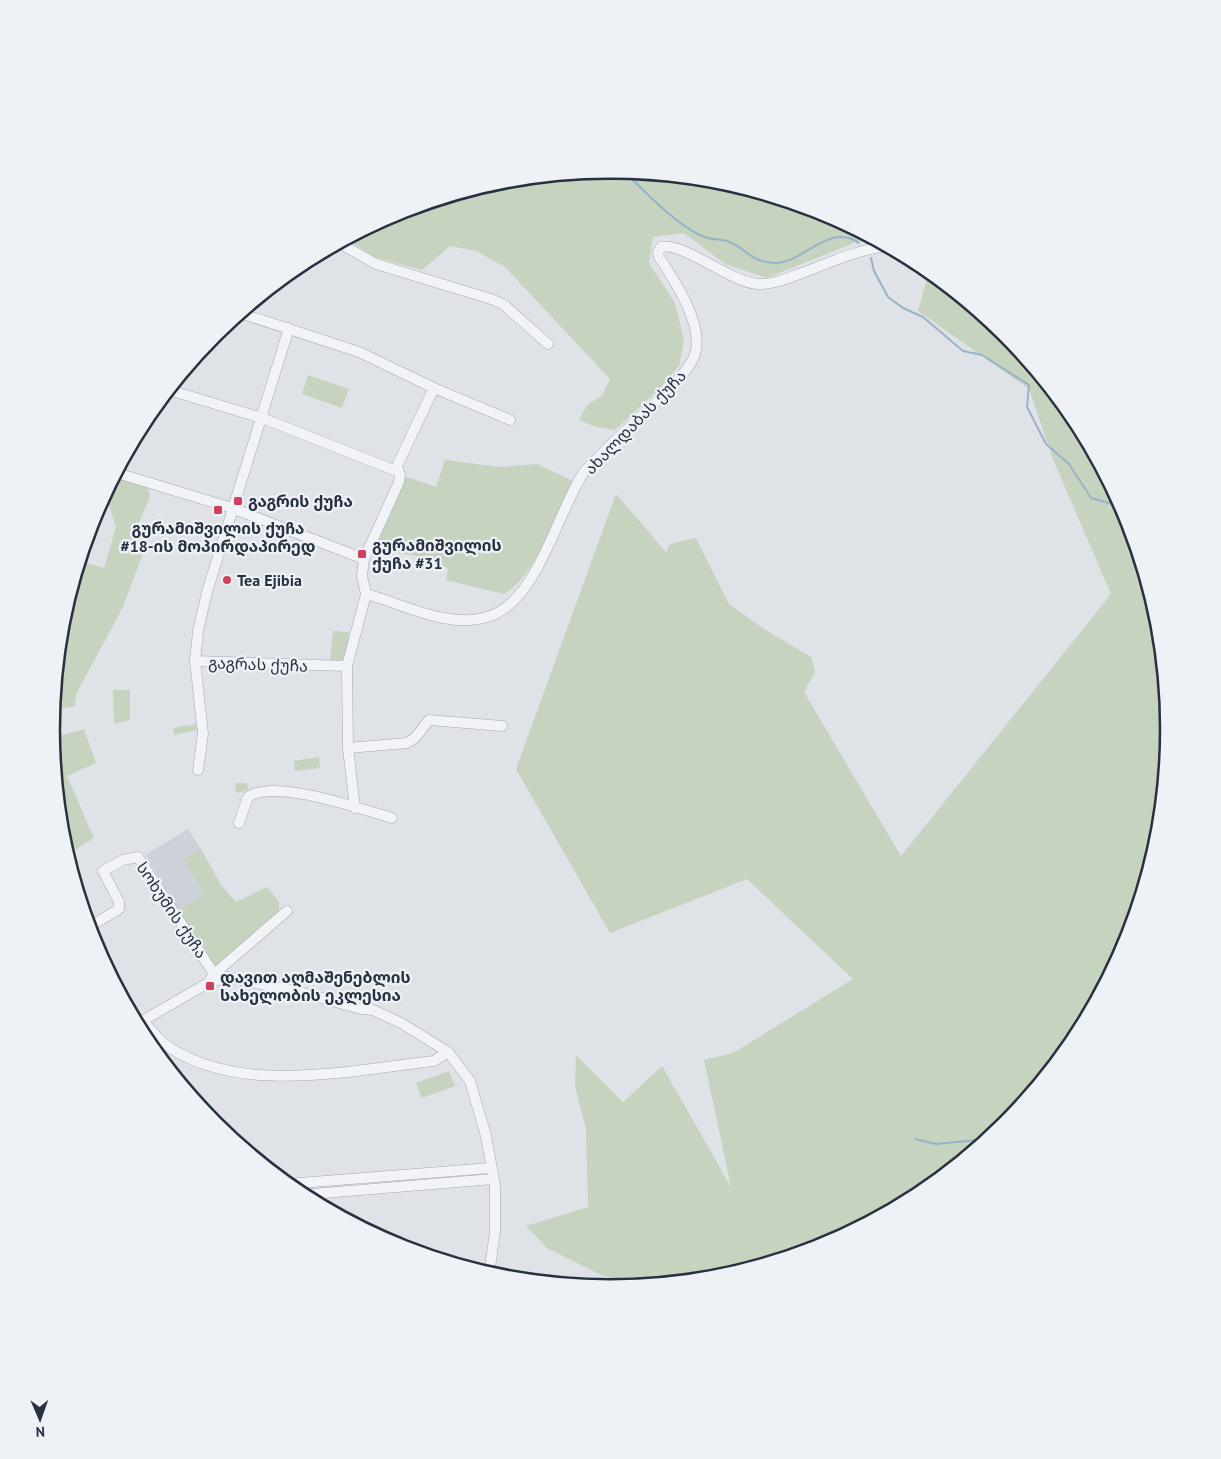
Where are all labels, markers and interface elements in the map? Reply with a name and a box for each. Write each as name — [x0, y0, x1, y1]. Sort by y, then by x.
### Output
street label: ახალდაბას ქუჩა — [580, 366, 691, 479]
place label: გაგრის ქუჩა — [248, 491, 353, 511]
marker: გაგრის ქუჩა — [232, 495, 244, 507]
marker: გურამიშვილის ქუჩა #18-ის მოპირდაპირედ — [212, 504, 224, 516]
place label: გურამიშვილის ქუჩა #18-ის მოპირდაპირედ — [121, 518, 315, 557]
place label: გურამიშვილის ქუჩა #31 — [372, 535, 502, 573]
marker: გურამიშვილის ქუჩა #31 — [356, 548, 368, 560]
place label: Tea Ejibia — [237, 570, 302, 590]
marker: Tea Ejibia — [221, 574, 233, 586]
street label: გაგრას ქუჩა — [208, 652, 308, 676]
street label: სოხუმის ქუჩა — [132, 858, 212, 962]
place label: დავით აღმაშენებლის სახელობის ეკლესია — [220, 967, 411, 1006]
marker: დავით აღმაშენებლის სახელობის ეკლესია — [204, 980, 216, 992]
north arrow — [15, 1394, 65, 1444]
text: N — [36, 1423, 45, 1441]

